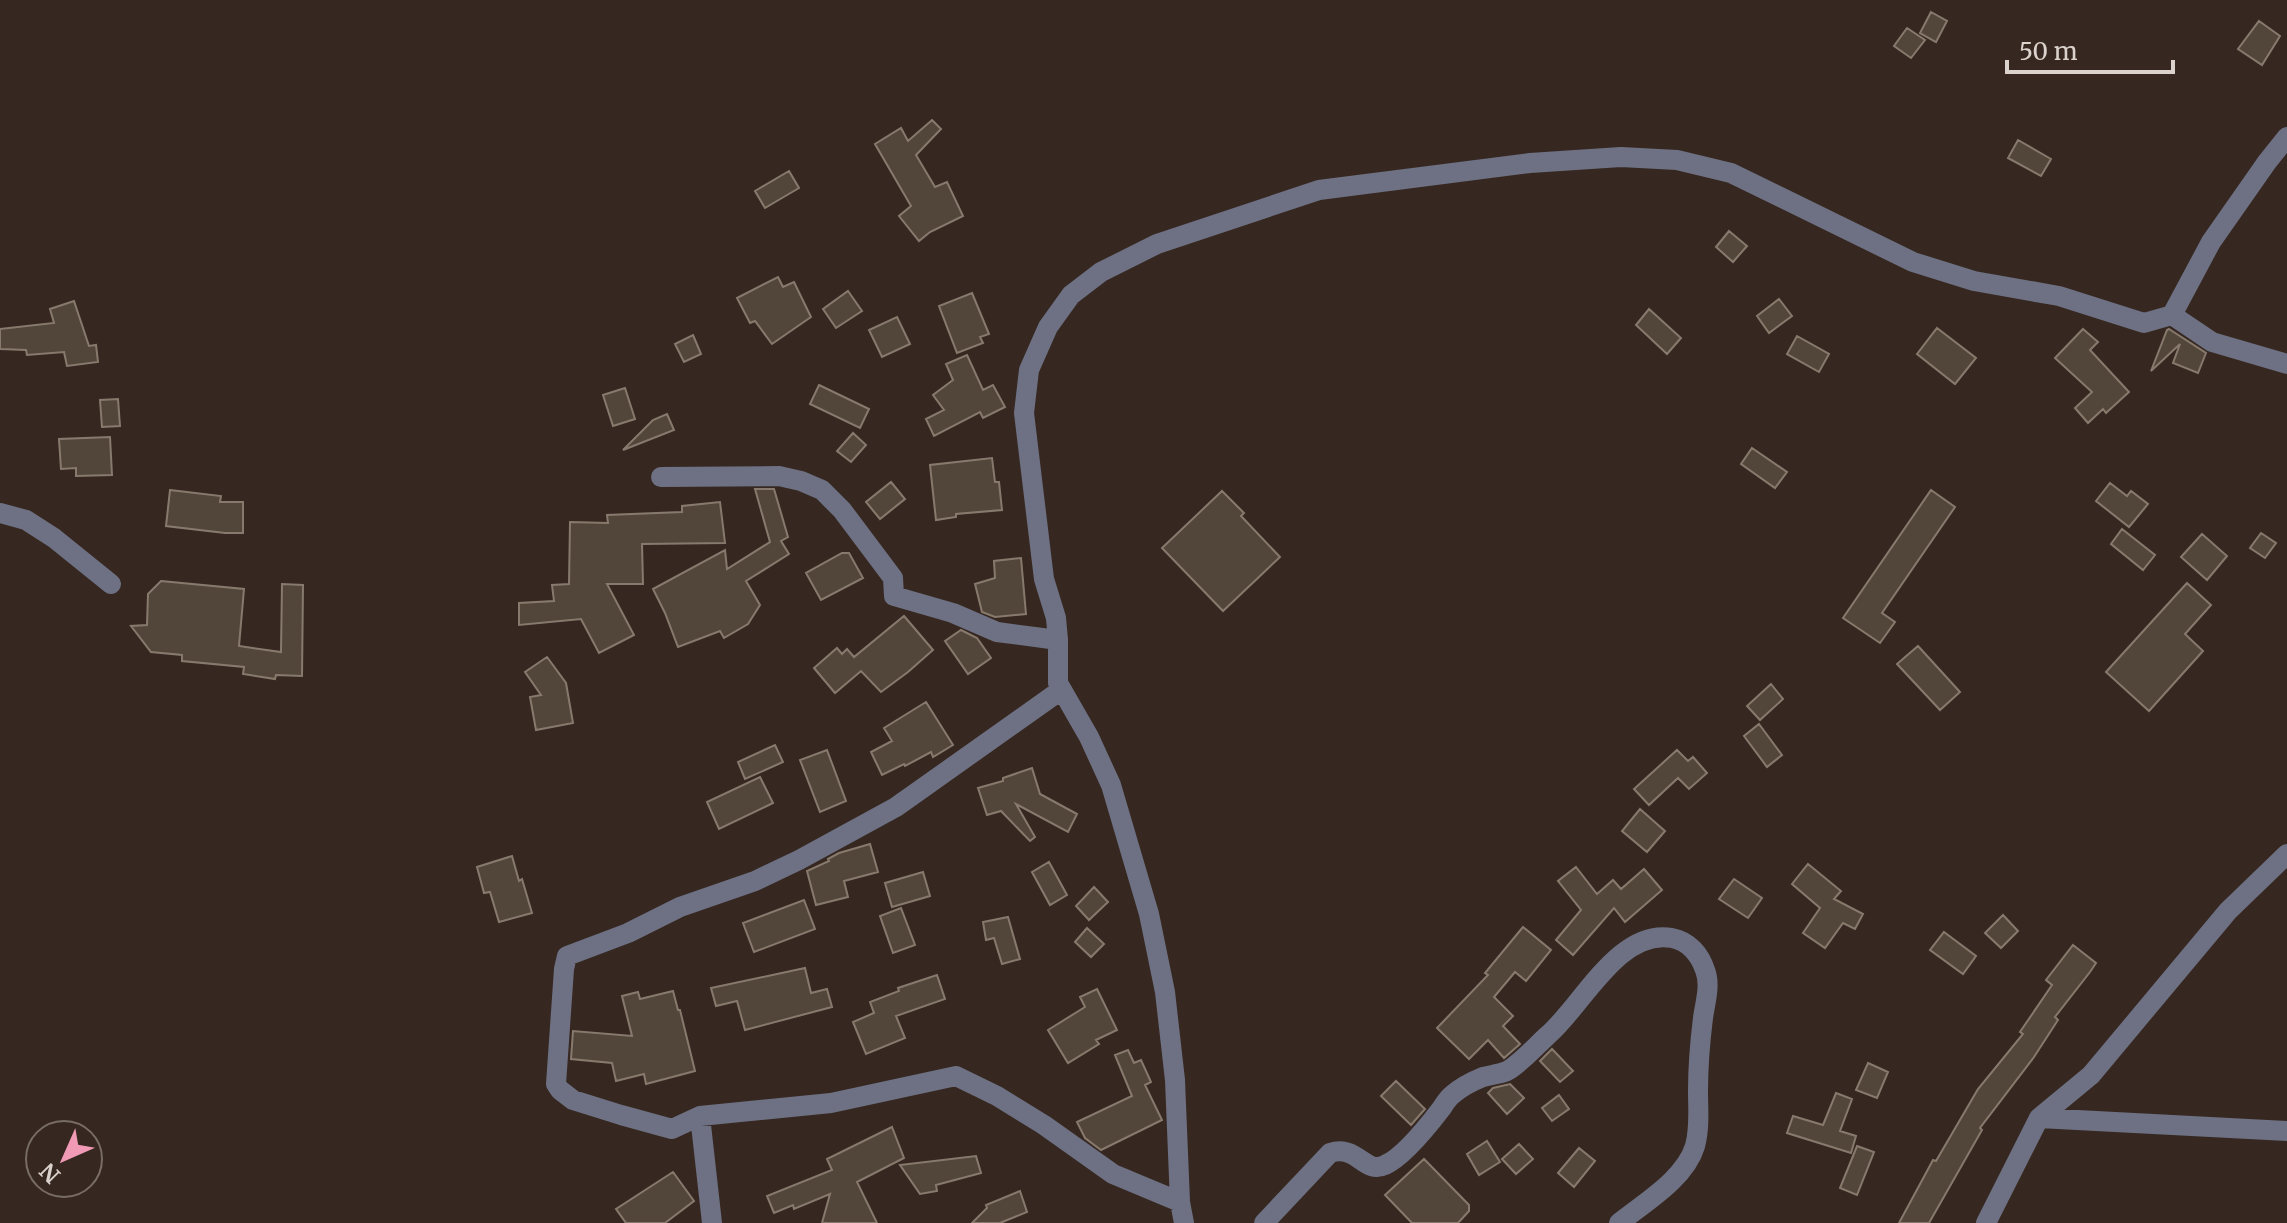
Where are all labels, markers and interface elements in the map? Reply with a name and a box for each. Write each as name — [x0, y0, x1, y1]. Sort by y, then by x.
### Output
scale bar — [2007, 24, 2173, 74]
text: 50 m — [2019, 36, 2078, 67]
north arrow — [24, 1119, 104, 1199]
text: N — [33, 1157, 66, 1189]

